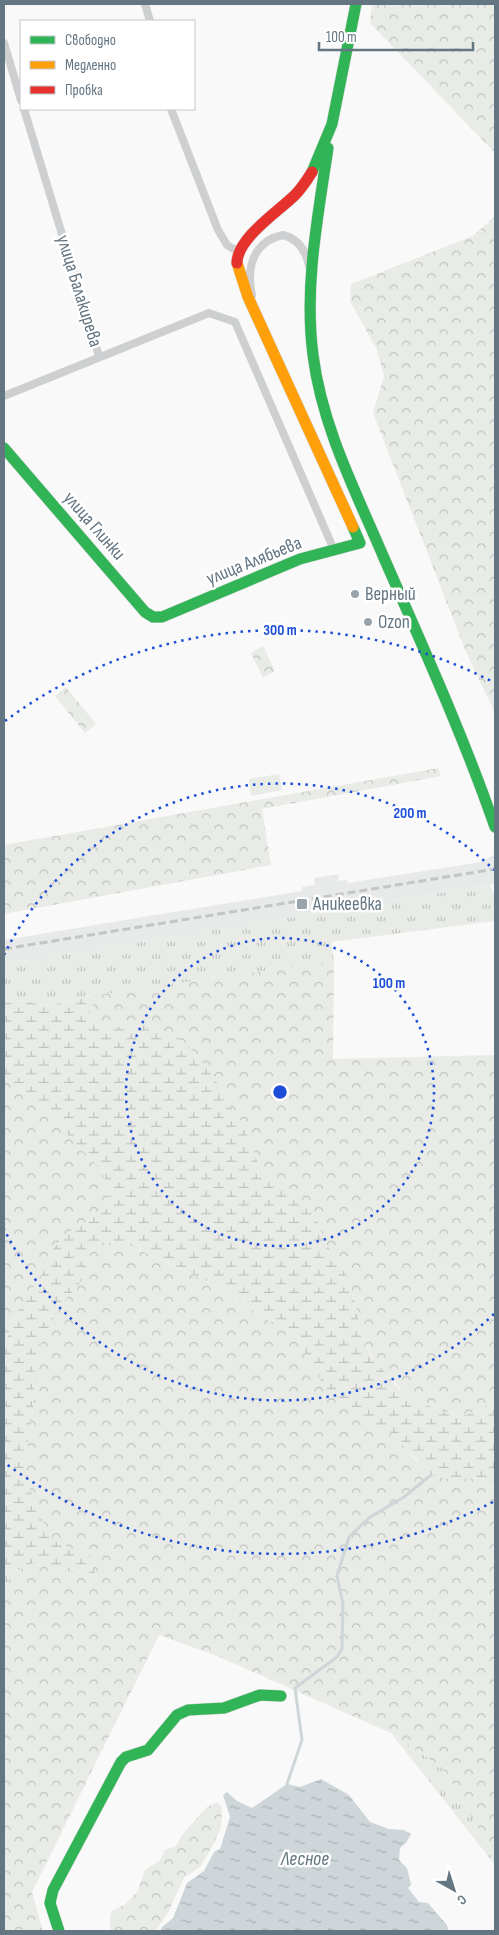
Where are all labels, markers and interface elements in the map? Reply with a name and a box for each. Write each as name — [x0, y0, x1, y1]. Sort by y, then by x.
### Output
legend — [20, 20, 195, 110]
scale bar — [319, 20, 473, 52]
text: 100 m — [326, 28, 357, 47]
text: Свободно — [65, 31, 116, 50]
text: Медленно — [65, 56, 116, 75]
text: Пробка — [65, 81, 103, 100]
street label: улица Балакирева — [51, 232, 107, 350]
street label: улица Глинки — [58, 487, 130, 565]
street label: улица Алябьева — [203, 532, 305, 590]
place label: Верный — [365, 583, 416, 606]
marker: Верный — [349, 588, 361, 600]
place label: Ozon — [378, 611, 410, 634]
marker: Ozon — [362, 616, 374, 628]
text: 300 m — [263, 621, 297, 640]
text: 200 m — [393, 804, 427, 823]
place label: Аникеевка — [312, 893, 382, 916]
marker: Аникеевка — [295, 897, 309, 911]
text: 100 m — [373, 974, 405, 993]
centre of rings — [271, 1083, 289, 1101]
water label: Лесное — [280, 1847, 329, 1871]
north arrow — [429, 1865, 479, 1915]
text: С — [454, 1891, 470, 1909]

